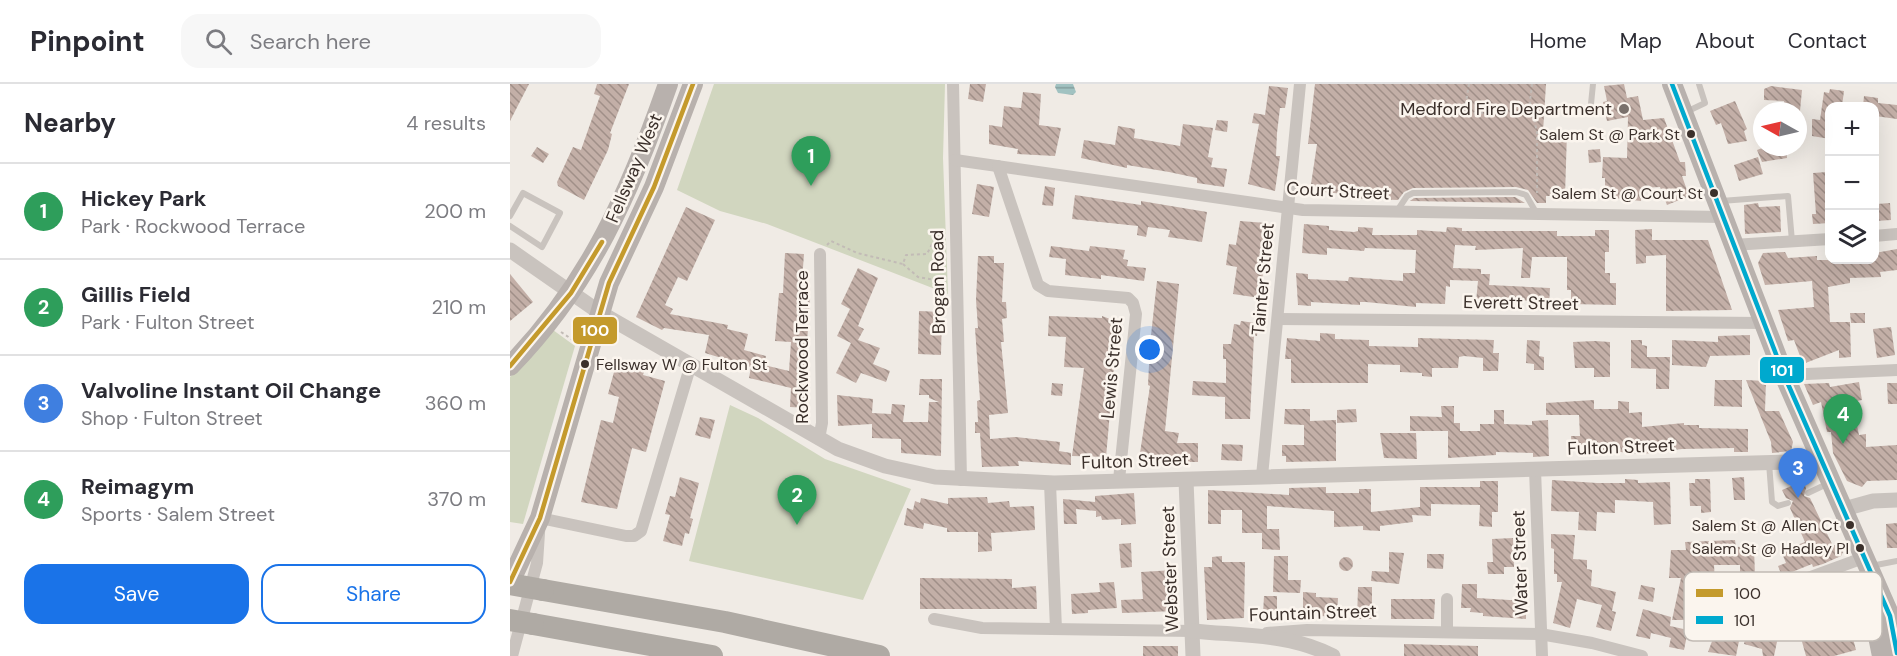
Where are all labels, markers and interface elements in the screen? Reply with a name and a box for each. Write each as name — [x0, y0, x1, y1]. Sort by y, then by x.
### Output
search box — [181, 14, 601, 68]
text: Pinpoint — [30, 23, 145, 60]
icon: search — [202, 25, 235, 58]
text: Search here — [250, 27, 371, 56]
text: Home — [1529, 27, 1587, 55]
text: Map — [1620, 27, 1662, 55]
text: About — [1695, 27, 1755, 55]
text: Contact — [1788, 27, 1867, 55]
place label: Medford Fire Department — [1400, 97, 1612, 121]
marker: Medford Fire Department — [1617, 102, 1631, 116]
north arrow — [1753, 102, 1807, 156]
map controls — [1825, 102, 1879, 264]
button: + — [1825, 102, 1879, 156]
text: Nearby — [24, 106, 116, 140]
text: 4 results — [406, 110, 486, 136]
street label: Fellsway West — [600, 110, 668, 226]
place label: Salem St @ Park St — [1539, 124, 1680, 145]
marker: Salem St @ Park St — [1685, 128, 1697, 140]
pin: 1 — [792, 136, 830, 186]
button: − — [1825, 156, 1879, 210]
street label: Court Street — [1286, 176, 1390, 206]
place label: Salem St @ Court St — [1552, 183, 1703, 204]
text: Hickey Park — [81, 184, 206, 213]
marker: Salem St @ Court St — [1708, 187, 1720, 199]
text: 1 — [40, 198, 47, 224]
text: 200 m — [424, 198, 486, 224]
button: layers — [1825, 210, 1879, 264]
text: Park · Rockwood Terrace — [81, 213, 305, 239]
street label: Tainter Street — [1246, 222, 1280, 336]
street label: Brogan Road — [925, 230, 951, 334]
street label: Rockwood Terrace — [790, 270, 814, 424]
text: Gillis Field — [81, 280, 191, 309]
street label: Everett Street — [1463, 290, 1579, 316]
text: 2 — [38, 294, 49, 320]
text: 210 m — [431, 294, 486, 320]
text: Park · Fulton Street — [81, 309, 255, 335]
line badge: 100 — [572, 316, 618, 345]
street label: Lewis Street — [1096, 316, 1128, 420]
text: 100 — [581, 320, 609, 341]
your location — [1135, 335, 1164, 364]
place label: Fellsway W @ Fulton St — [596, 354, 768, 375]
line badge: 101 — [1759, 356, 1805, 384]
marker: Fellsway W @ Fulton St — [579, 358, 591, 370]
text: 101 — [1771, 360, 1793, 381]
text: Valvoline Instant Oil Change — [81, 376, 381, 405]
text: 3 — [37, 390, 50, 416]
text: 360 m — [425, 390, 486, 416]
pin: 4 — [1824, 394, 1862, 444]
text: Shop · Fulton Street — [81, 405, 263, 431]
street label: Fulton Street — [1567, 433, 1675, 461]
street label: Fulton Street — [1081, 447, 1189, 475]
pin: 3 — [1778, 448, 1818, 498]
text: Reimagym — [81, 472, 194, 501]
pin: 2 — [778, 476, 816, 525]
text: 4 — [37, 486, 50, 512]
text: 370 m — [427, 486, 486, 512]
text: Sports · Salem Street — [81, 501, 275, 527]
street label: Webster Street — [1156, 506, 1184, 632]
street label: Water Street — [1506, 510, 1534, 616]
place label: Salem St @ Allen Ct — [1692, 515, 1839, 536]
marker: Salem St @ Allen Ct — [1844, 519, 1856, 531]
place label: Salem St @ Hadley Pl — [1692, 538, 1849, 559]
marker: Salem St @ Hadley Pl — [1854, 542, 1866, 554]
button: Save — [24, 564, 249, 624]
button: Share — [261, 564, 486, 624]
legend — [1684, 572, 1882, 641]
text: 100 — [1734, 583, 1761, 604]
street label: Fountain Street — [1249, 599, 1377, 627]
text: 101 — [1734, 610, 1755, 631]

